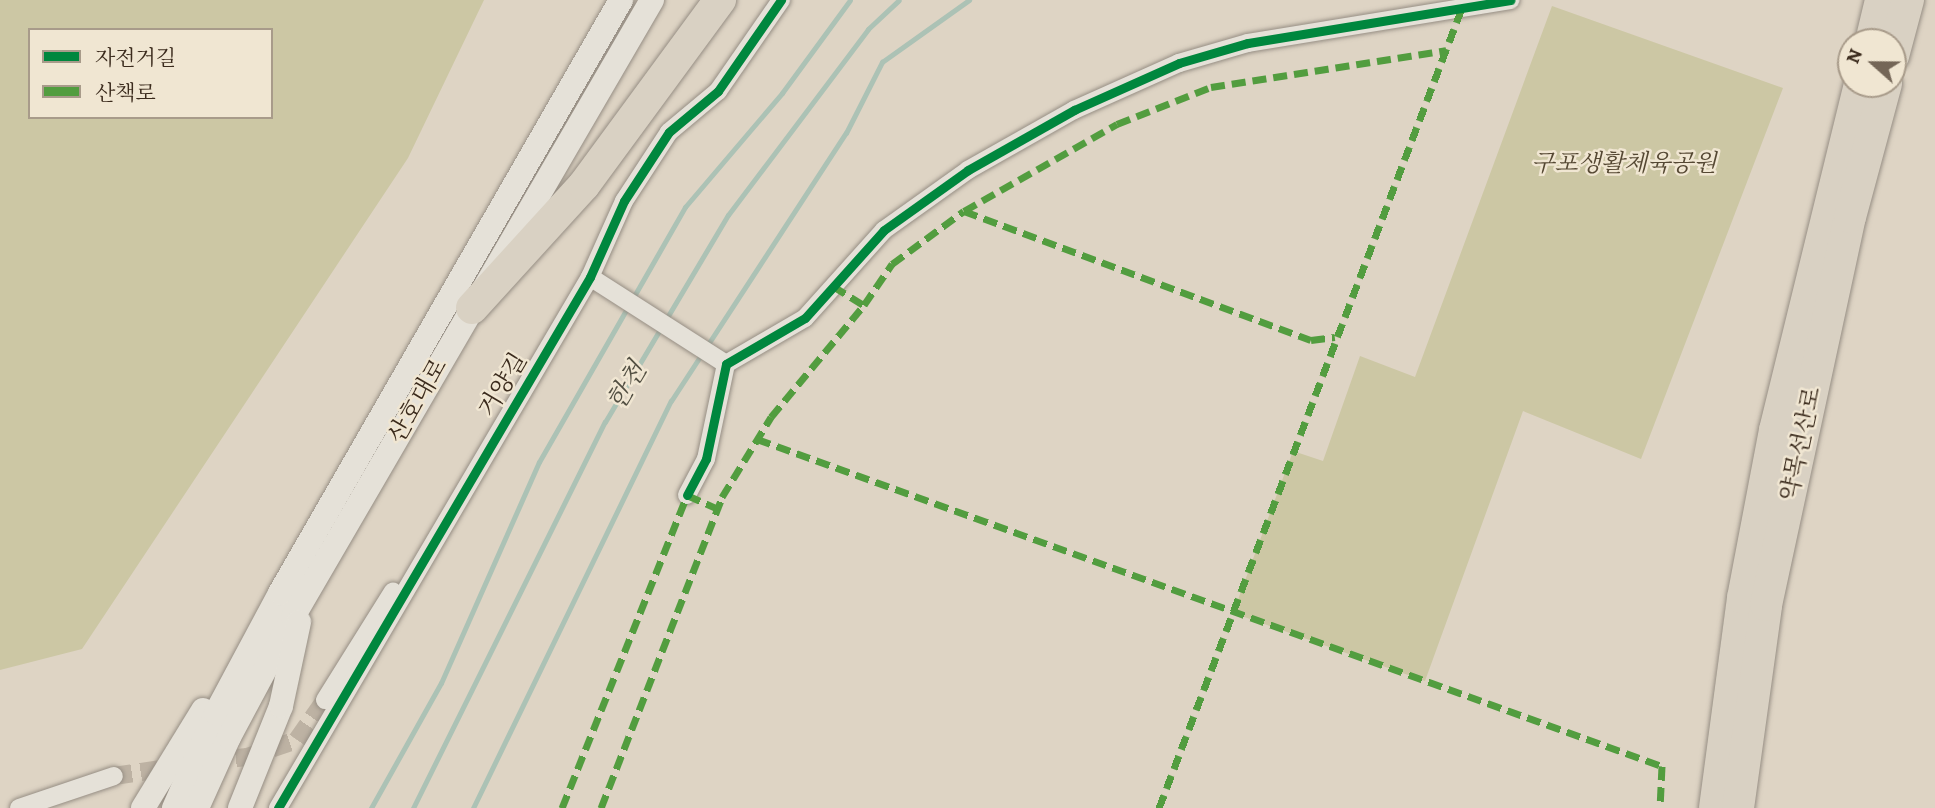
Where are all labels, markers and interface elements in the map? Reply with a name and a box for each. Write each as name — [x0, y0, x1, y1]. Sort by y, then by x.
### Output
legend — [28, 28, 273, 119]
north arrow — [1837, 28, 1907, 98]
text: 자전거길 — [95, 44, 176, 72]
text: N — [1840, 45, 1869, 67]
text: 산책로 — [95, 79, 156, 107]
park label: 구포생활체육공원 — [1531, 150, 1717, 178]
street label: 거양길 — [473, 348, 533, 422]
street label: 산호대로 — [382, 354, 454, 448]
water label: 한천 — [601, 356, 653, 416]
street label: 약목선산로 — [1775, 384, 1827, 504]

